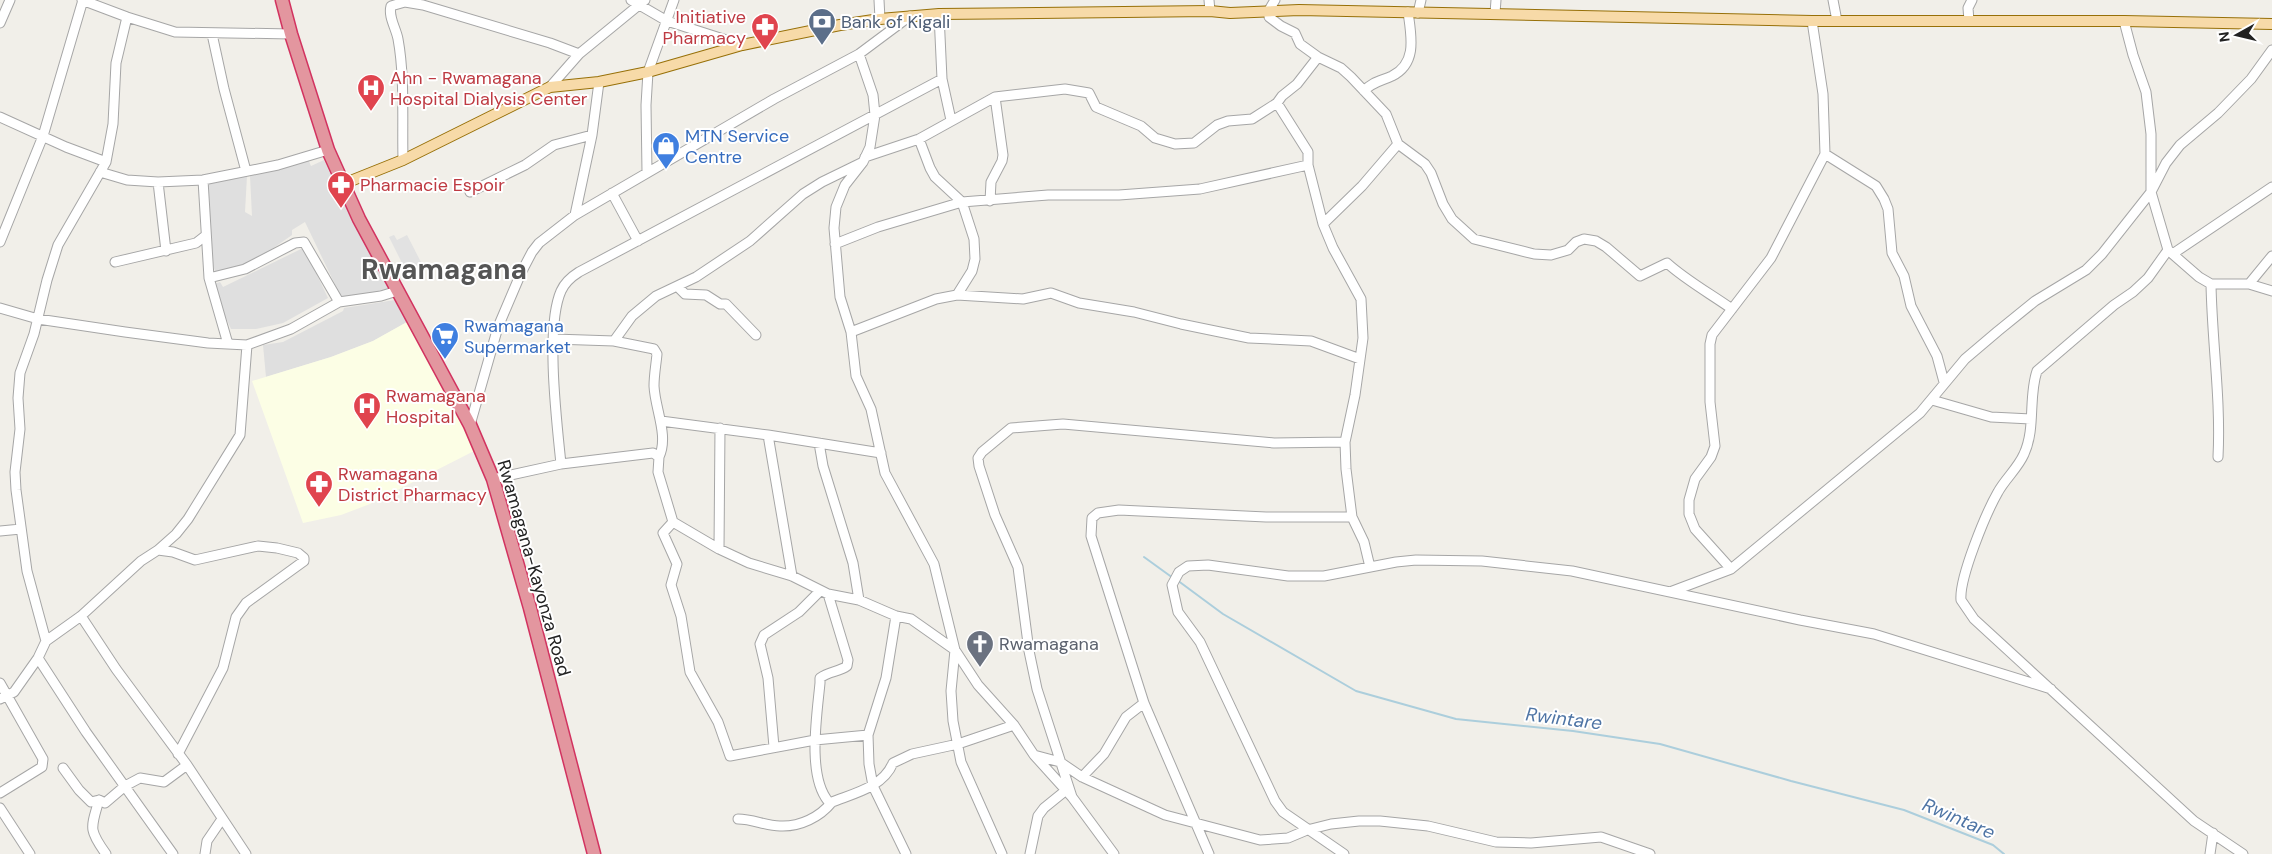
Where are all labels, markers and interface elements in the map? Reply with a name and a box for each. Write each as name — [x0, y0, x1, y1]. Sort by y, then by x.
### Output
place label: Initiative Pharmacy — [663, 5, 746, 50]
bank icon: Bank of Kigali — [807, 7, 837, 46]
place label: Bank of Kigali — [841, 10, 950, 34]
north arrow — [2212, 10, 2262, 60]
pharmacy icon: Initiative Pharmacy — [750, 12, 780, 51]
text: N — [2215, 30, 2234, 43]
place label: Ahn - Rwamagana Hospital Dialysis Center — [390, 66, 588, 111]
hospital icon: Ahn - Rwamagana Hospital Dialysis Center — [356, 73, 386, 112]
place label: MTN Service Centre — [685, 124, 789, 169]
shop icon: MTN Service Centre — [651, 131, 681, 170]
pharmacy icon: Pharmacie Espoir — [326, 170, 356, 209]
place label: Pharmacie Espoir — [360, 173, 505, 197]
district label: Rwamagana — [361, 251, 527, 288]
place label: Rwamagana Supermarket — [464, 314, 571, 359]
supermarket icon: Rwamagana Supermarket — [430, 321, 460, 360]
place label: Rwamagana Hospital — [386, 384, 486, 429]
hospital icon: Rwamagana Hospital — [352, 391, 382, 430]
street label: Rwamagana-Kayonza Road — [492, 457, 576, 679]
place label: Rwamagana District Pharmacy — [338, 462, 487, 507]
pharmacy icon: Rwamagana District Pharmacy — [304, 469, 334, 508]
church icon: Rwamagana — [965, 629, 995, 668]
place label: Rwamagana — [999, 632, 1099, 656]
water label: Rwintare — [1524, 701, 1604, 736]
water label: Rwintare — [1919, 792, 1999, 845]

